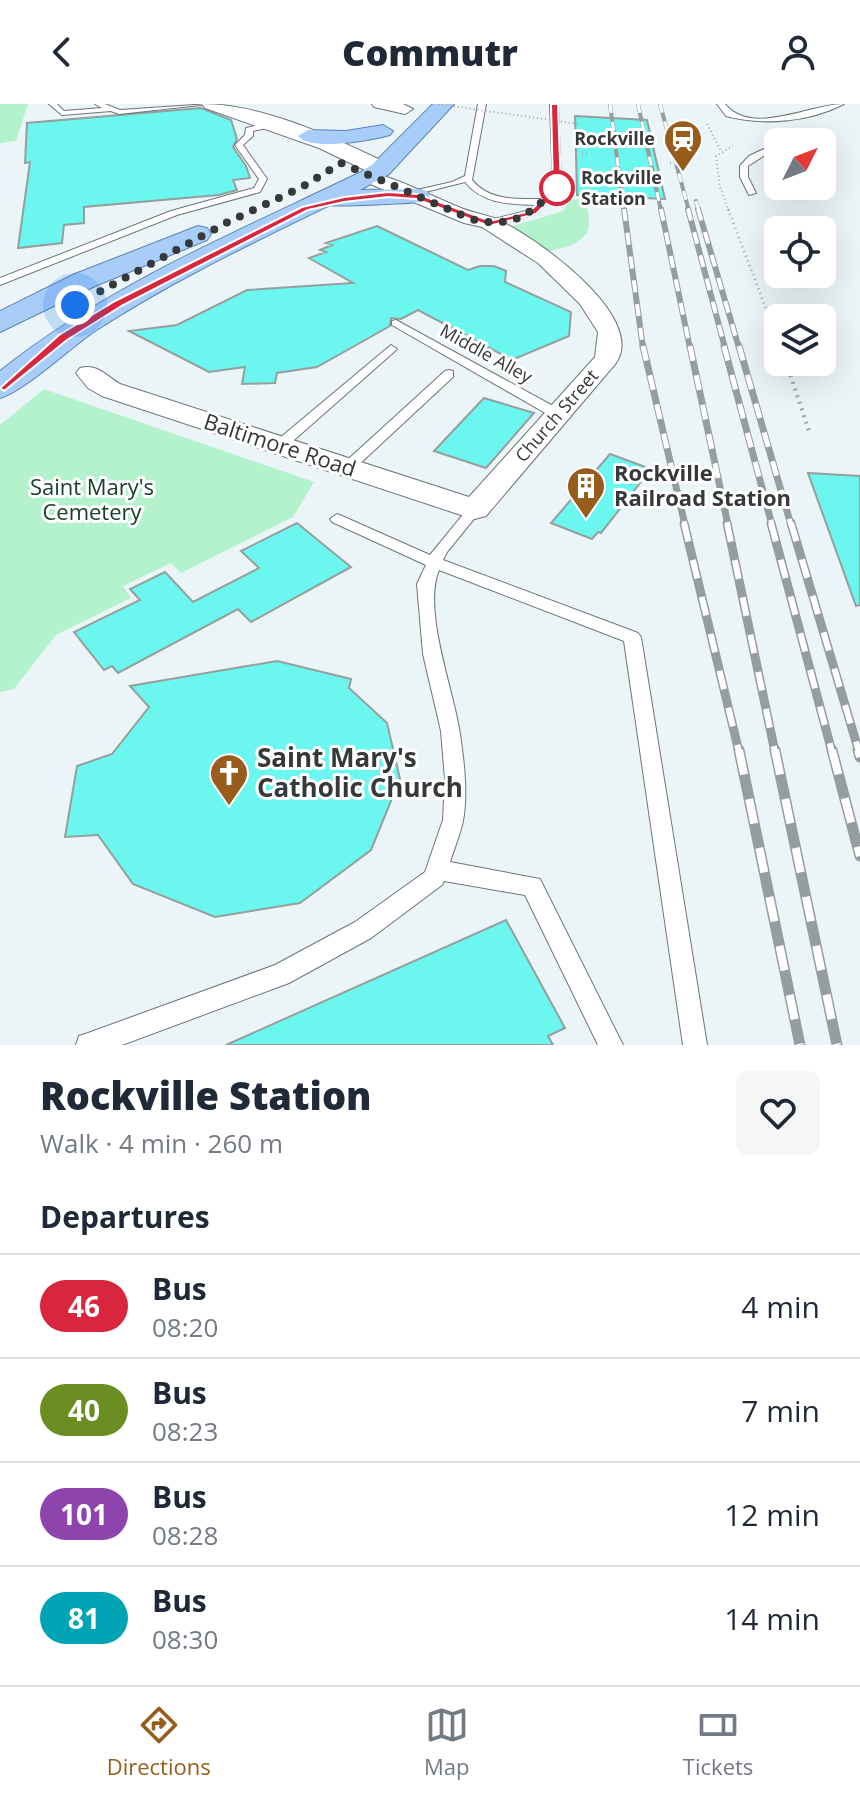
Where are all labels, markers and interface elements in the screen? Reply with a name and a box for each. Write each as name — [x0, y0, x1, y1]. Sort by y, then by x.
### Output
text: Commutr — [342, 28, 518, 77]
icon: back — [40, 30, 84, 74]
icon: person — [776, 30, 820, 74]
station icon: Rockville — [662, 118, 704, 173]
place label: Rockville — [574, 126, 655, 150]
north arrow — [764, 128, 836, 200]
map controls — [764, 128, 836, 376]
place label: Rockville Station — [581, 165, 662, 210]
marker: Rockville Station — [540, 171, 574, 205]
button: locate — [764, 216, 836, 288]
your location — [55, 285, 95, 325]
button: layers — [764, 304, 836, 376]
street label: Middle Alley — [436, 318, 538, 389]
street label: Church Street — [509, 364, 603, 467]
street label: Baltimore Road — [200, 405, 360, 483]
place label: Rockville Railroad Station — [614, 457, 791, 512]
building icon: Rockville Railroad Station — [565, 465, 607, 520]
park label: Saint Mary's Cemetery — [30, 471, 154, 526]
place label: Saint Mary's Catholic Church — [257, 739, 463, 805]
church icon: Saint Mary's Catholic Church — [208, 752, 250, 807]
text: Rockville Station — [40, 1069, 372, 1121]
button: heart — [736, 1071, 820, 1155]
text: Walk · 4 min · 260 m — [40, 1125, 283, 1161]
text: Departures — [40, 1196, 210, 1237]
text: Bus — [152, 1268, 207, 1309]
text: 4 min — [741, 1286, 820, 1327]
text: 46 — [68, 1287, 100, 1325]
text: 08:20 — [152, 1309, 218, 1345]
text: Bus — [152, 1372, 207, 1413]
text: 7 min — [741, 1390, 820, 1431]
text: 40 — [68, 1391, 100, 1429]
text: 08:23 — [152, 1413, 218, 1449]
text: Bus — [152, 1476, 207, 1517]
text: 12 min — [724, 1494, 820, 1535]
text: 101 — [60, 1495, 108, 1533]
text: 08:28 — [152, 1517, 218, 1553]
text: Bus — [152, 1580, 207, 1621]
text: 14 min — [724, 1598, 820, 1639]
text: 81 — [68, 1599, 100, 1637]
text: 08:30 — [152, 1621, 218, 1657]
tab: Directions — [107, 1703, 211, 1781]
tab: Map — [424, 1703, 470, 1781]
tab: Tickets — [683, 1703, 753, 1781]

